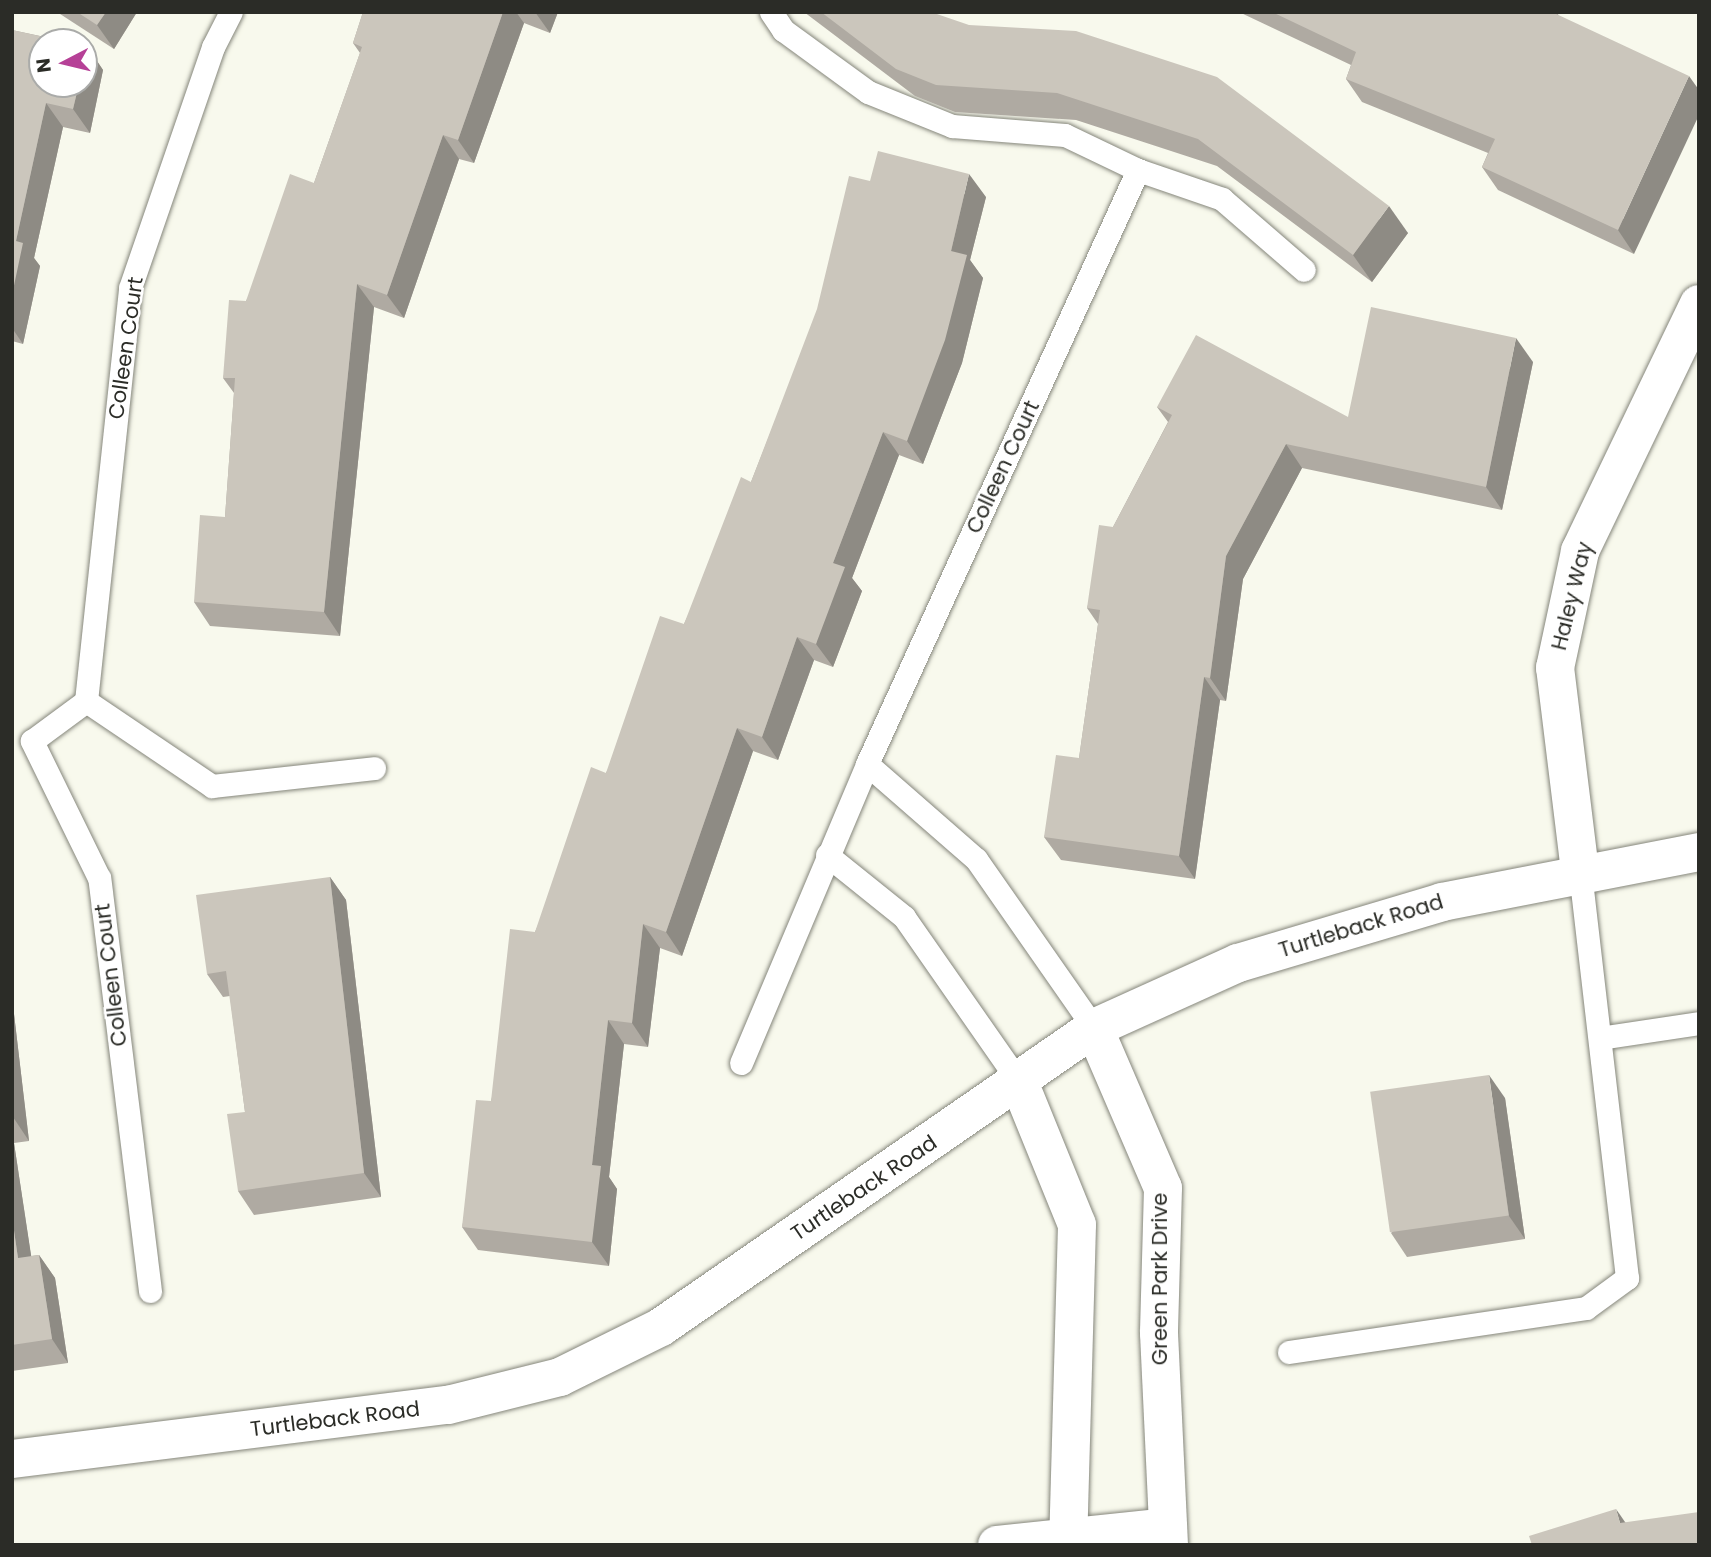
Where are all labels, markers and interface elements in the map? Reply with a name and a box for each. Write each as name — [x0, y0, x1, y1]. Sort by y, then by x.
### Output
north arrow — [28, 28, 98, 98]
text: N — [29, 57, 58, 74]
street label: Colleen Court — [104, 275, 148, 421]
street label: Colleen Court — [961, 397, 1045, 537]
street label: Haley Way — [1546, 539, 1598, 653]
street label: Turtleback Road — [1276, 889, 1446, 963]
street label: Colleen Court — [90, 902, 132, 1048]
street label: Turtleback Road — [786, 1130, 942, 1246]
street label: Green Park Drive — [1147, 1193, 1173, 1365]
street label: Turtleback Road — [249, 1396, 421, 1442]

